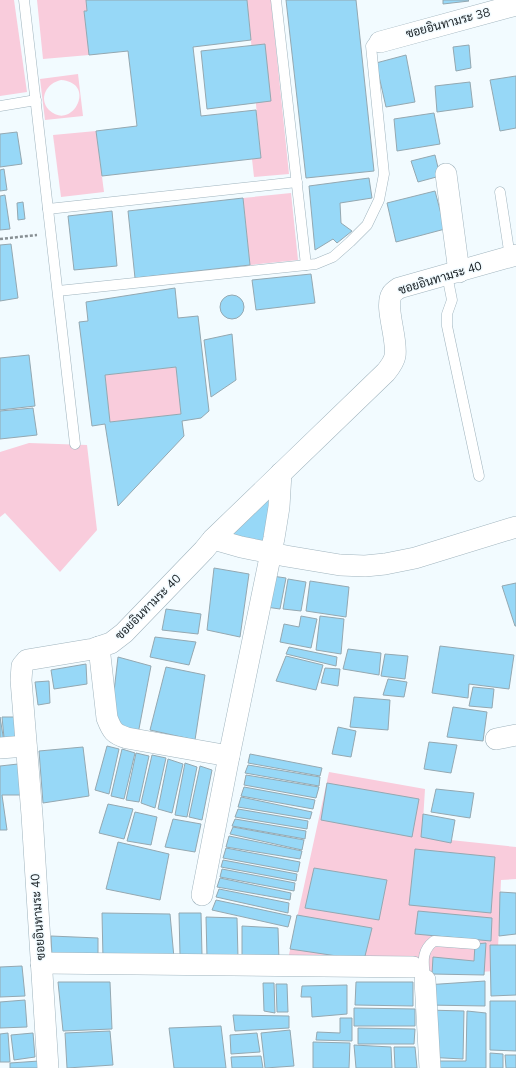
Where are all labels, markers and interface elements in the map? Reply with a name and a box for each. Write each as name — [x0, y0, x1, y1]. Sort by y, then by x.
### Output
street label: ซอยอินทามระ 38 — [404, 4, 492, 42]
street label: ซอยอินทามระ 40 — [396, 258, 484, 298]
street label: ซอยอินทามระ 40 — [112, 571, 184, 643]
street label: ซอยอินทามระ 40 — [27, 873, 49, 961]

